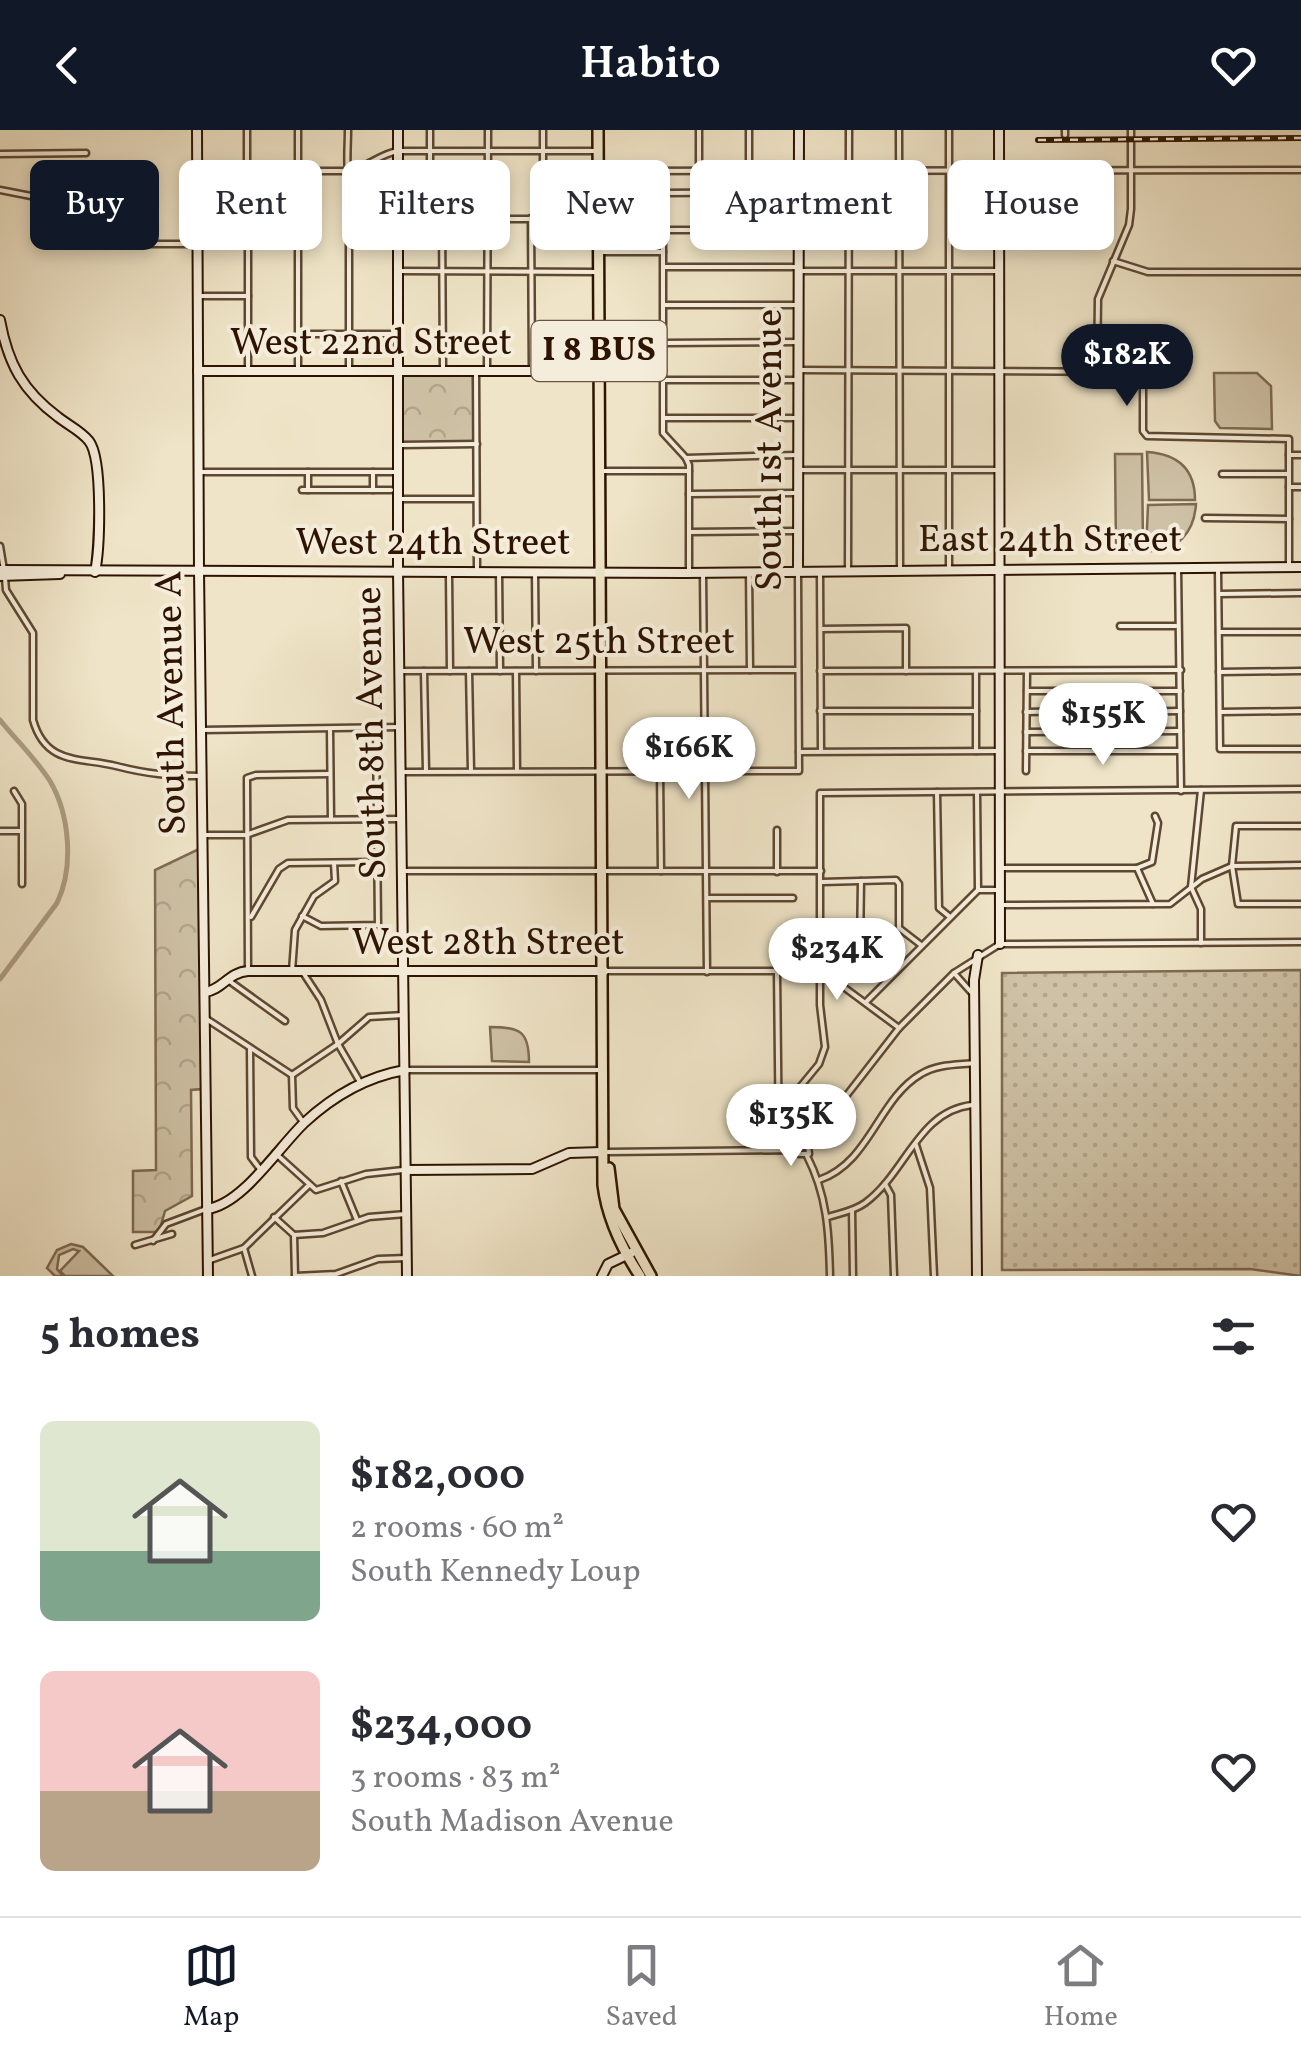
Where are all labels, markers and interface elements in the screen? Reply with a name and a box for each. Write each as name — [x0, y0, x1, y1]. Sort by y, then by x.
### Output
text: Habito — [580, 34, 721, 97]
icon: back — [40, 38, 95, 93]
icon: heart — [1206, 38, 1261, 93]
chip: Buy — [30, 160, 159, 250]
chip: Rent — [179, 160, 322, 250]
chip: Filters — [342, 160, 510, 250]
chip: New — [530, 160, 670, 250]
chip: Apartment — [690, 160, 928, 250]
chip: House — [948, 160, 1114, 250]
street label: South 1st Avenue — [745, 309, 798, 591]
street label: West 22nd Street — [230, 318, 512, 371]
road number: I 8 BUS — [532, 321, 666, 381]
pin: $182K — [1057, 324, 1197, 409]
text: $182K — [1083, 334, 1171, 378]
street label: East 24th Street — [918, 515, 1182, 568]
street label: West 24th Street — [295, 518, 571, 571]
street label: South Avenue A — [144, 570, 202, 836]
street label: South 8th Avenue — [344, 586, 402, 880]
street label: West 25th Street — [463, 617, 735, 670]
pin: $155K — [1033, 683, 1173, 768]
text: $155K — [1061, 693, 1145, 737]
pin: $166K — [619, 717, 759, 802]
text: $166K — [644, 727, 734, 771]
street label: West 28th Street — [351, 918, 625, 971]
pin: $234K — [767, 918, 907, 1003]
text: $234K — [791, 928, 883, 972]
pin: $135K — [721, 1084, 861, 1169]
text: $135K — [748, 1094, 834, 1138]
text: 5 homes — [40, 1307, 200, 1366]
icon: filters — [1206, 1309, 1261, 1364]
text: $182,000 — [350, 1448, 525, 1507]
icon: home — [120, 1461, 240, 1581]
icon: heart — [1206, 1494, 1261, 1549]
text: 2 rooms · 60 m² — [350, 1507, 564, 1551]
text: South Kennedy Loup — [350, 1551, 641, 1595]
text: $234,000 — [350, 1698, 532, 1757]
icon: home — [120, 1711, 240, 1831]
icon: heart — [1206, 1744, 1261, 1799]
text: 3 rooms · 83 m² — [350, 1757, 561, 1801]
text: South Madison Avenue — [350, 1801, 674, 1845]
tab: Map — [183, 1938, 239, 2037]
tab: Saved — [605, 1938, 678, 2037]
tab: Home — [1044, 1938, 1118, 2037]

